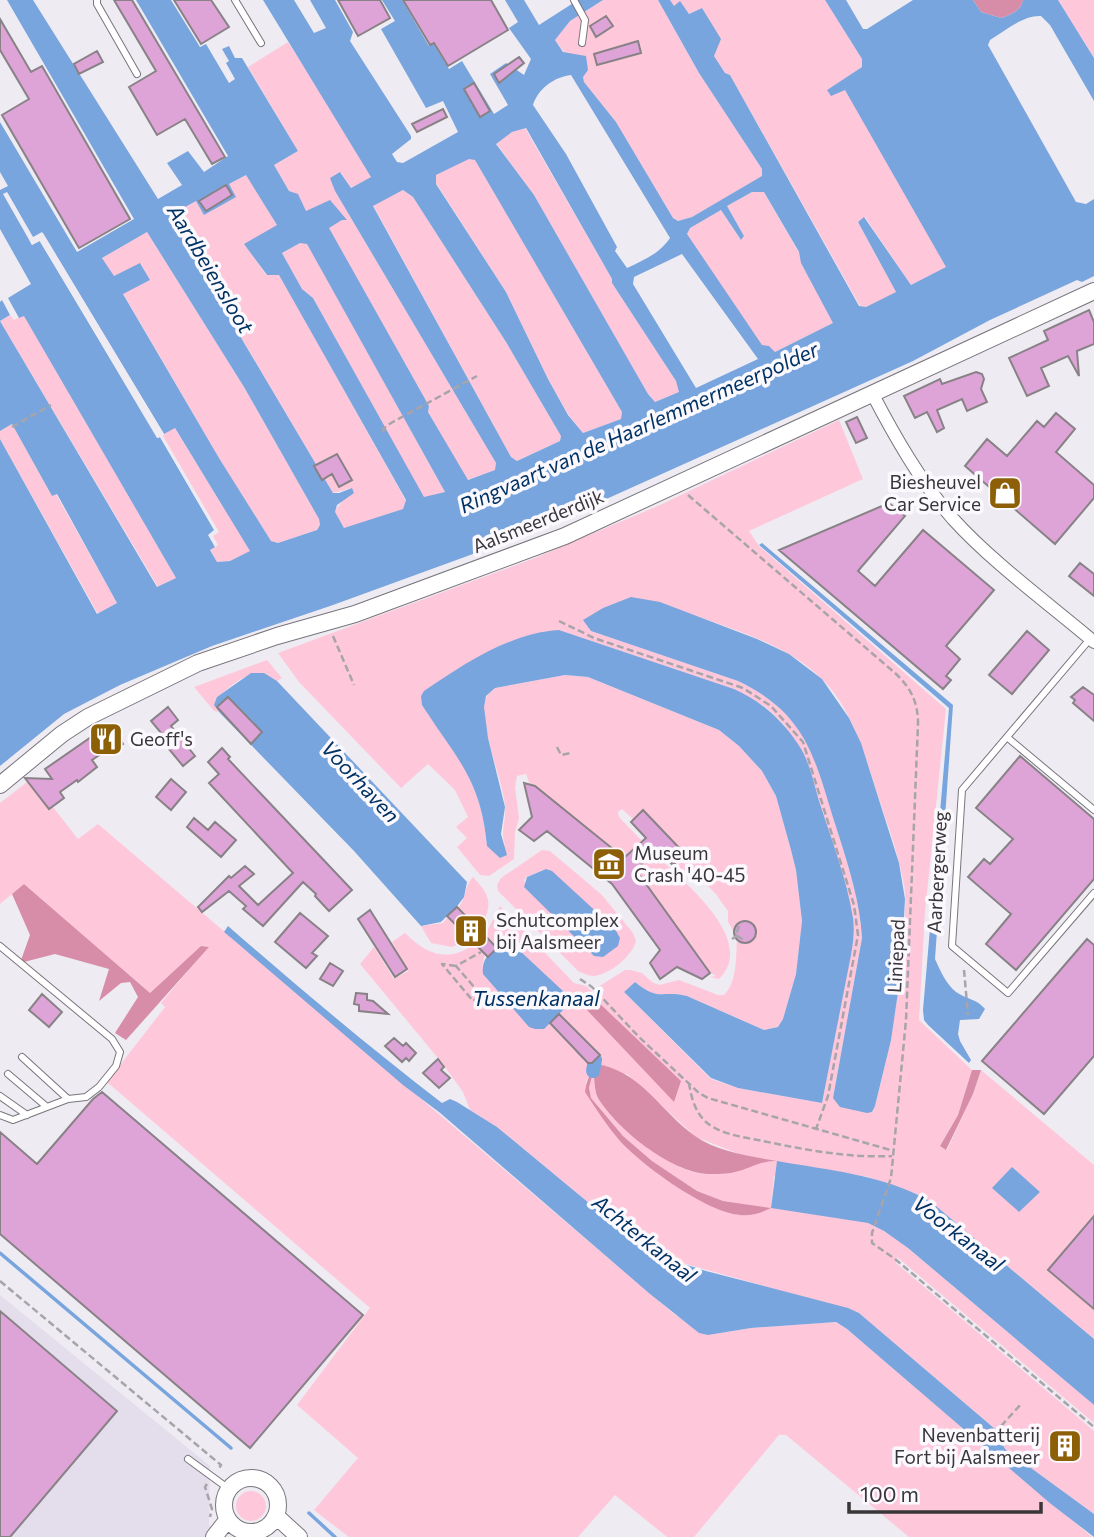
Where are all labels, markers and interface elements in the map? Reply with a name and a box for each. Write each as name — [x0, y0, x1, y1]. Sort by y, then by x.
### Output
water label: Aardbeiensloot — [163, 198, 260, 337]
water label: Ringvaart van de Haarlemmermeerpolder — [455, 336, 822, 517]
place label: Biesheuvel Car Service — [884, 470, 981, 515]
shop icon: Biesheuvel Car Service — [986, 474, 1024, 512]
street label: Aalsmeerderdijk — [469, 484, 607, 557]
restaurant icon: Geoff's — [87, 720, 125, 758]
place label: Geoff's — [130, 727, 193, 750]
water label: Voorhaven — [317, 735, 405, 827]
street label: Aarbergerweg — [922, 810, 951, 934]
place label: Museum Crash '40-45 — [634, 841, 746, 886]
museum icon: Museum Crash '40-45 — [590, 845, 628, 883]
place label: Schutcomplex bij Aalsmeer — [496, 908, 619, 953]
building icon: Schutcomplex bij Aalsmeer — [452, 912, 490, 950]
street label: Liniepad — [882, 919, 909, 993]
water label: Tussenkanaal — [472, 985, 600, 1010]
water label: Achterkanaal — [587, 1188, 702, 1287]
water label: Voorkanaal — [909, 1190, 1010, 1276]
place label: Nevenbatterij Fort bij Aalsmeer — [894, 1423, 1040, 1468]
building icon: Nevenbatterij Fort bij Aalsmeer — [1046, 1427, 1084, 1465]
scale bar — [849, 1470, 1042, 1514]
text: 100 m — [860, 1481, 919, 1506]

